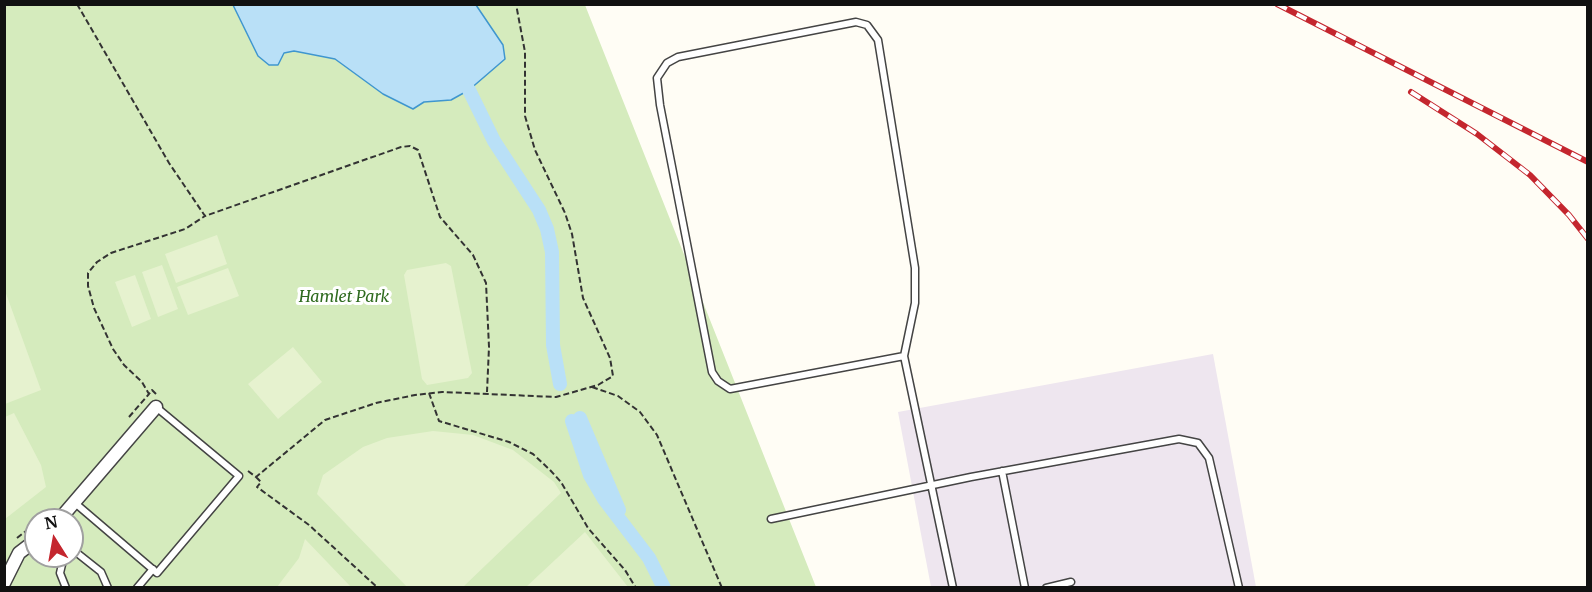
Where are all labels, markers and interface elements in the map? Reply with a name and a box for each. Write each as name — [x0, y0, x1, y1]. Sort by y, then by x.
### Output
park label: Hamlet Park — [299, 287, 389, 307]
north arrow — [24, 508, 84, 568]
text: N — [43, 511, 59, 533]

